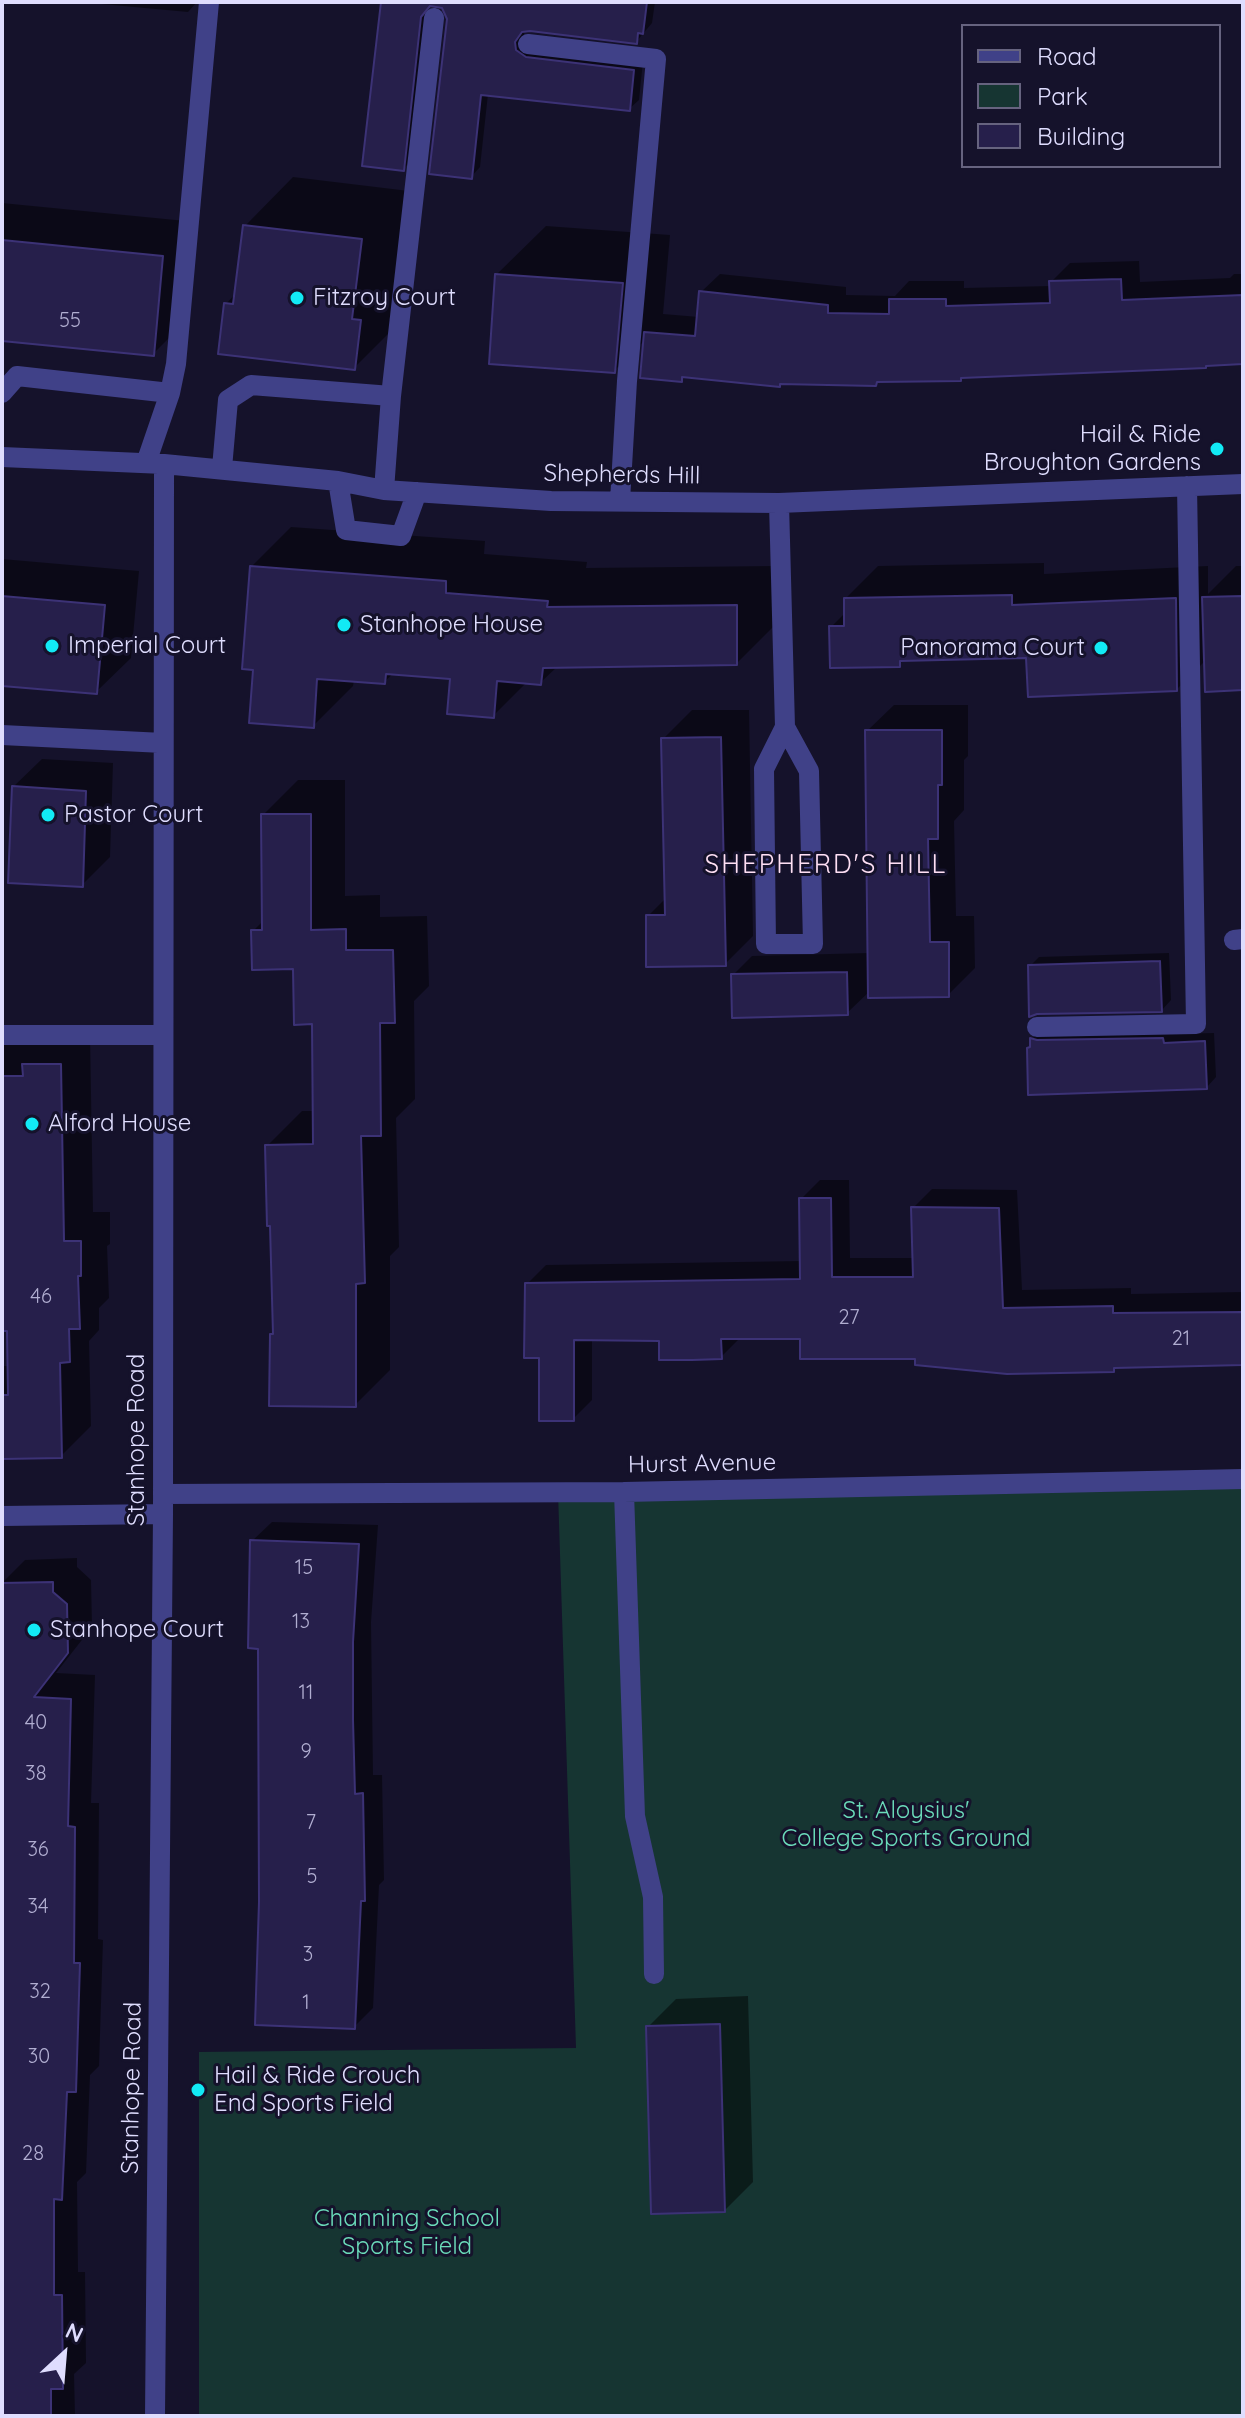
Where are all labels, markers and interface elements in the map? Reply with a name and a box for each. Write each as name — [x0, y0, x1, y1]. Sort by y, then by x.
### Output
legend — [961, 24, 1221, 168]
text: Road — [1037, 41, 1097, 71]
text: Park — [1037, 81, 1088, 111]
text: Building — [1037, 121, 1125, 151]
place label: Fitzroy Court — [313, 284, 456, 312]
marker: Fitzroy Court — [288, 289, 306, 307]
house number: 55 — [59, 309, 81, 333]
place label: Hail & Ride Broughton Gardens — [984, 421, 1201, 477]
marker: Hail & Ride Broughton Gardens — [1208, 440, 1226, 458]
street label: Shepherds Hill — [543, 459, 701, 491]
place label: Stanhope House — [360, 611, 543, 639]
marker: Stanhope House — [335, 616, 353, 634]
place label: Imperial Court — [68, 632, 226, 660]
place label: Panorama Court — [900, 634, 1085, 662]
marker: Imperial Court — [43, 637, 61, 655]
marker: Panorama Court — [1092, 639, 1110, 657]
place label: Pastor Court — [64, 801, 203, 829]
marker: Pastor Court — [39, 806, 57, 824]
district label: SHEPHERD'S HILL — [705, 849, 947, 881]
place label: Alford House — [48, 1110, 191, 1138]
marker: Alford House — [23, 1115, 41, 1133]
house number: 46 — [30, 1285, 52, 1309]
house number: 27 — [839, 1306, 859, 1330]
house number: 21 — [1172, 1327, 1190, 1351]
street label: Stanhope Road — [123, 1354, 151, 1526]
street label: Hurst Avenue — [628, 1448, 776, 1480]
house number: 15 — [295, 1556, 313, 1580]
house number: 13 — [292, 1610, 310, 1634]
place label: Stanhope Court — [50, 1616, 224, 1644]
marker: Stanhope Court — [25, 1621, 43, 1639]
house number: 11 — [299, 1681, 313, 1705]
house number: 40 — [25, 1711, 47, 1735]
house number: 9 — [300, 1740, 312, 1764]
house number: 38 — [25, 1762, 47, 1786]
park label: St. Aloysius' College Sports Ground — [781, 1797, 1031, 1853]
house number: 7 — [306, 1811, 316, 1835]
house number: 36 — [27, 1838, 49, 1862]
house number: 5 — [307, 1865, 317, 1889]
house number: 34 — [27, 1895, 49, 1919]
house number: 3 — [303, 1943, 313, 1967]
house number: 32 — [29, 1980, 51, 2004]
house number: 1 — [302, 1991, 310, 2015]
street label: Stanhope Road — [116, 2002, 148, 2174]
house number: 30 — [28, 2045, 50, 2069]
place label: Hail & Ride Crouch End Sports Field — [214, 2062, 420, 2118]
marker: Hail & Ride Crouch End Sports Field — [189, 2081, 207, 2099]
house number: 28 — [22, 2142, 44, 2166]
park label: Channing School Sports Field — [314, 2205, 500, 2261]
north arrow — [24, 2314, 104, 2394]
text: N — [61, 2316, 88, 2349]

